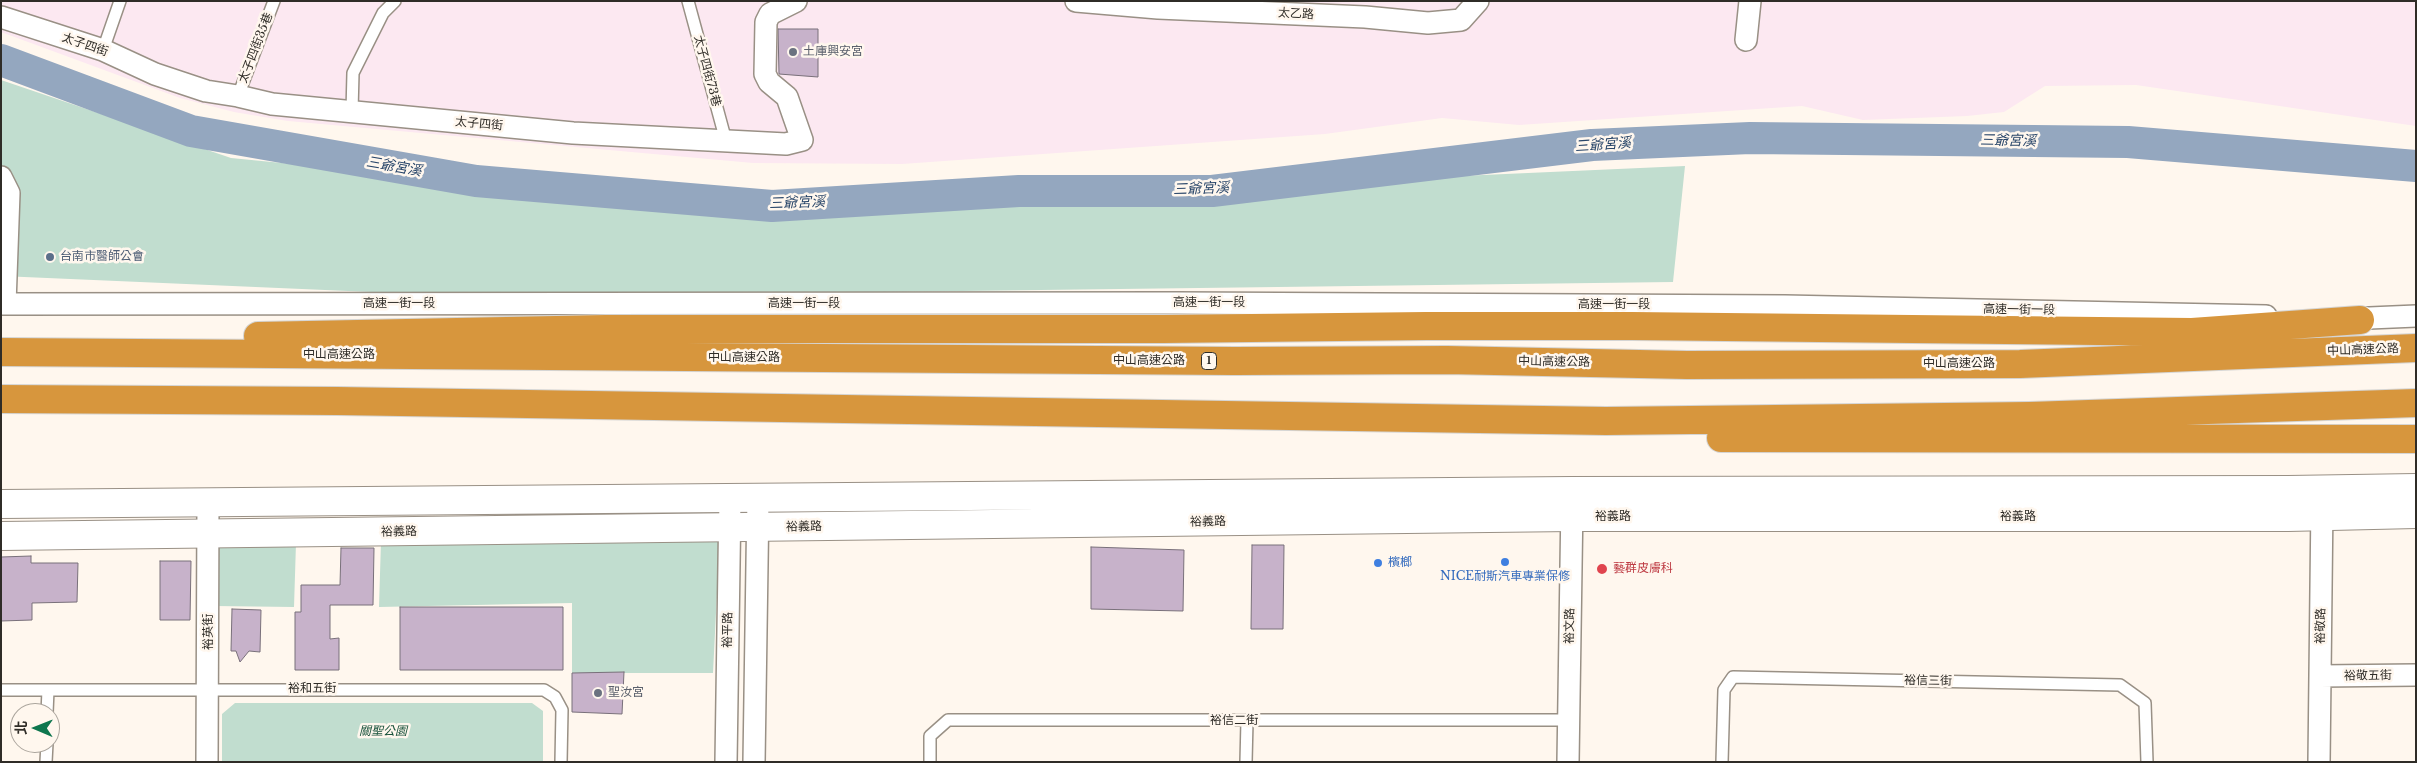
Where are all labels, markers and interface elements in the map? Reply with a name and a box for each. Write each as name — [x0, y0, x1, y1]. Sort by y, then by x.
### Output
street label: 太乙路 — [1278, 6, 1314, 22]
street label: 太子四街35巷 — [236, 11, 276, 85]
street label: 太子四街 — [60, 30, 110, 60]
street label: 太子四街73巷 — [691, 34, 723, 108]
place label: 土庫興安宮 — [803, 45, 863, 59]
marker: 土庫興安宮 — [787, 46, 799, 58]
street label: 太子四街 — [454, 115, 504, 133]
water label: 三爺宮溪 — [1980, 132, 2036, 150]
water label: 三爺宮溪 — [1574, 135, 1632, 155]
water label: 三爺宮溪 — [365, 154, 423, 180]
water label: 三爺宮溪 — [1173, 180, 1229, 198]
water label: 三爺宮溪 — [769, 194, 825, 212]
place label: 台南市醫師公會 — [60, 250, 144, 264]
marker: 台南市醫師公會 — [44, 251, 56, 263]
street label: 高速一街一段 — [1173, 296, 1245, 310]
street label: 高速一街一段 — [363, 297, 435, 311]
street label: 高速一街一段 — [768, 297, 840, 311]
street label: 高速一街一段 — [1578, 298, 1650, 312]
street label: 高速一街一段 — [1983, 302, 2055, 318]
street label: 中山高速公路 — [2327, 342, 2399, 358]
street label: 中山高速公路 — [303, 348, 375, 362]
street label: 中山高速公路 — [708, 351, 780, 365]
road number: 1 — [1202, 352, 1216, 370]
street label: 中山高速公路 — [1113, 354, 1185, 368]
street label: 中山高速公路 — [1518, 354, 1590, 370]
street label: 中山高速公路 — [1923, 357, 1995, 371]
street label: 裕義路 — [1595, 510, 1631, 524]
street label: 裕義路 — [2000, 510, 2036, 524]
street label: 裕義路 — [1190, 514, 1226, 530]
street label: 裕義路 — [786, 519, 822, 535]
street label: 裕義路 — [381, 524, 417, 540]
place label: 檳榔 — [1388, 556, 1412, 570]
marker: NICE耐斯汽車專業保修 — [1499, 556, 1511, 568]
marker: 檳榔 — [1372, 557, 1384, 569]
marker: 藝群皮膚科 — [1595, 562, 1609, 576]
place label: 藝群皮膚科 — [1613, 562, 1673, 576]
place label: NICE耐斯汽車專業保修 — [1440, 570, 1570, 584]
street label: 裕文路 — [1562, 608, 1578, 644]
street label: 裕敬路 — [2313, 608, 2329, 644]
street label: 裕平路 — [720, 612, 736, 648]
street label: 裕英街 — [202, 614, 216, 650]
street label: 裕敬五街 — [2344, 668, 2392, 684]
street label: 裕信三街 — [1904, 673, 1952, 689]
street label: 裕和五街 — [288, 682, 336, 696]
place label: 聖汝宮 — [608, 686, 644, 700]
marker: 聖汝宮 — [592, 687, 604, 699]
north arrow — [10, 703, 60, 753]
street label: 裕信二街 — [1210, 714, 1258, 728]
text: 北 — [12, 721, 30, 735]
park label: 關聖公園 — [359, 725, 407, 739]

